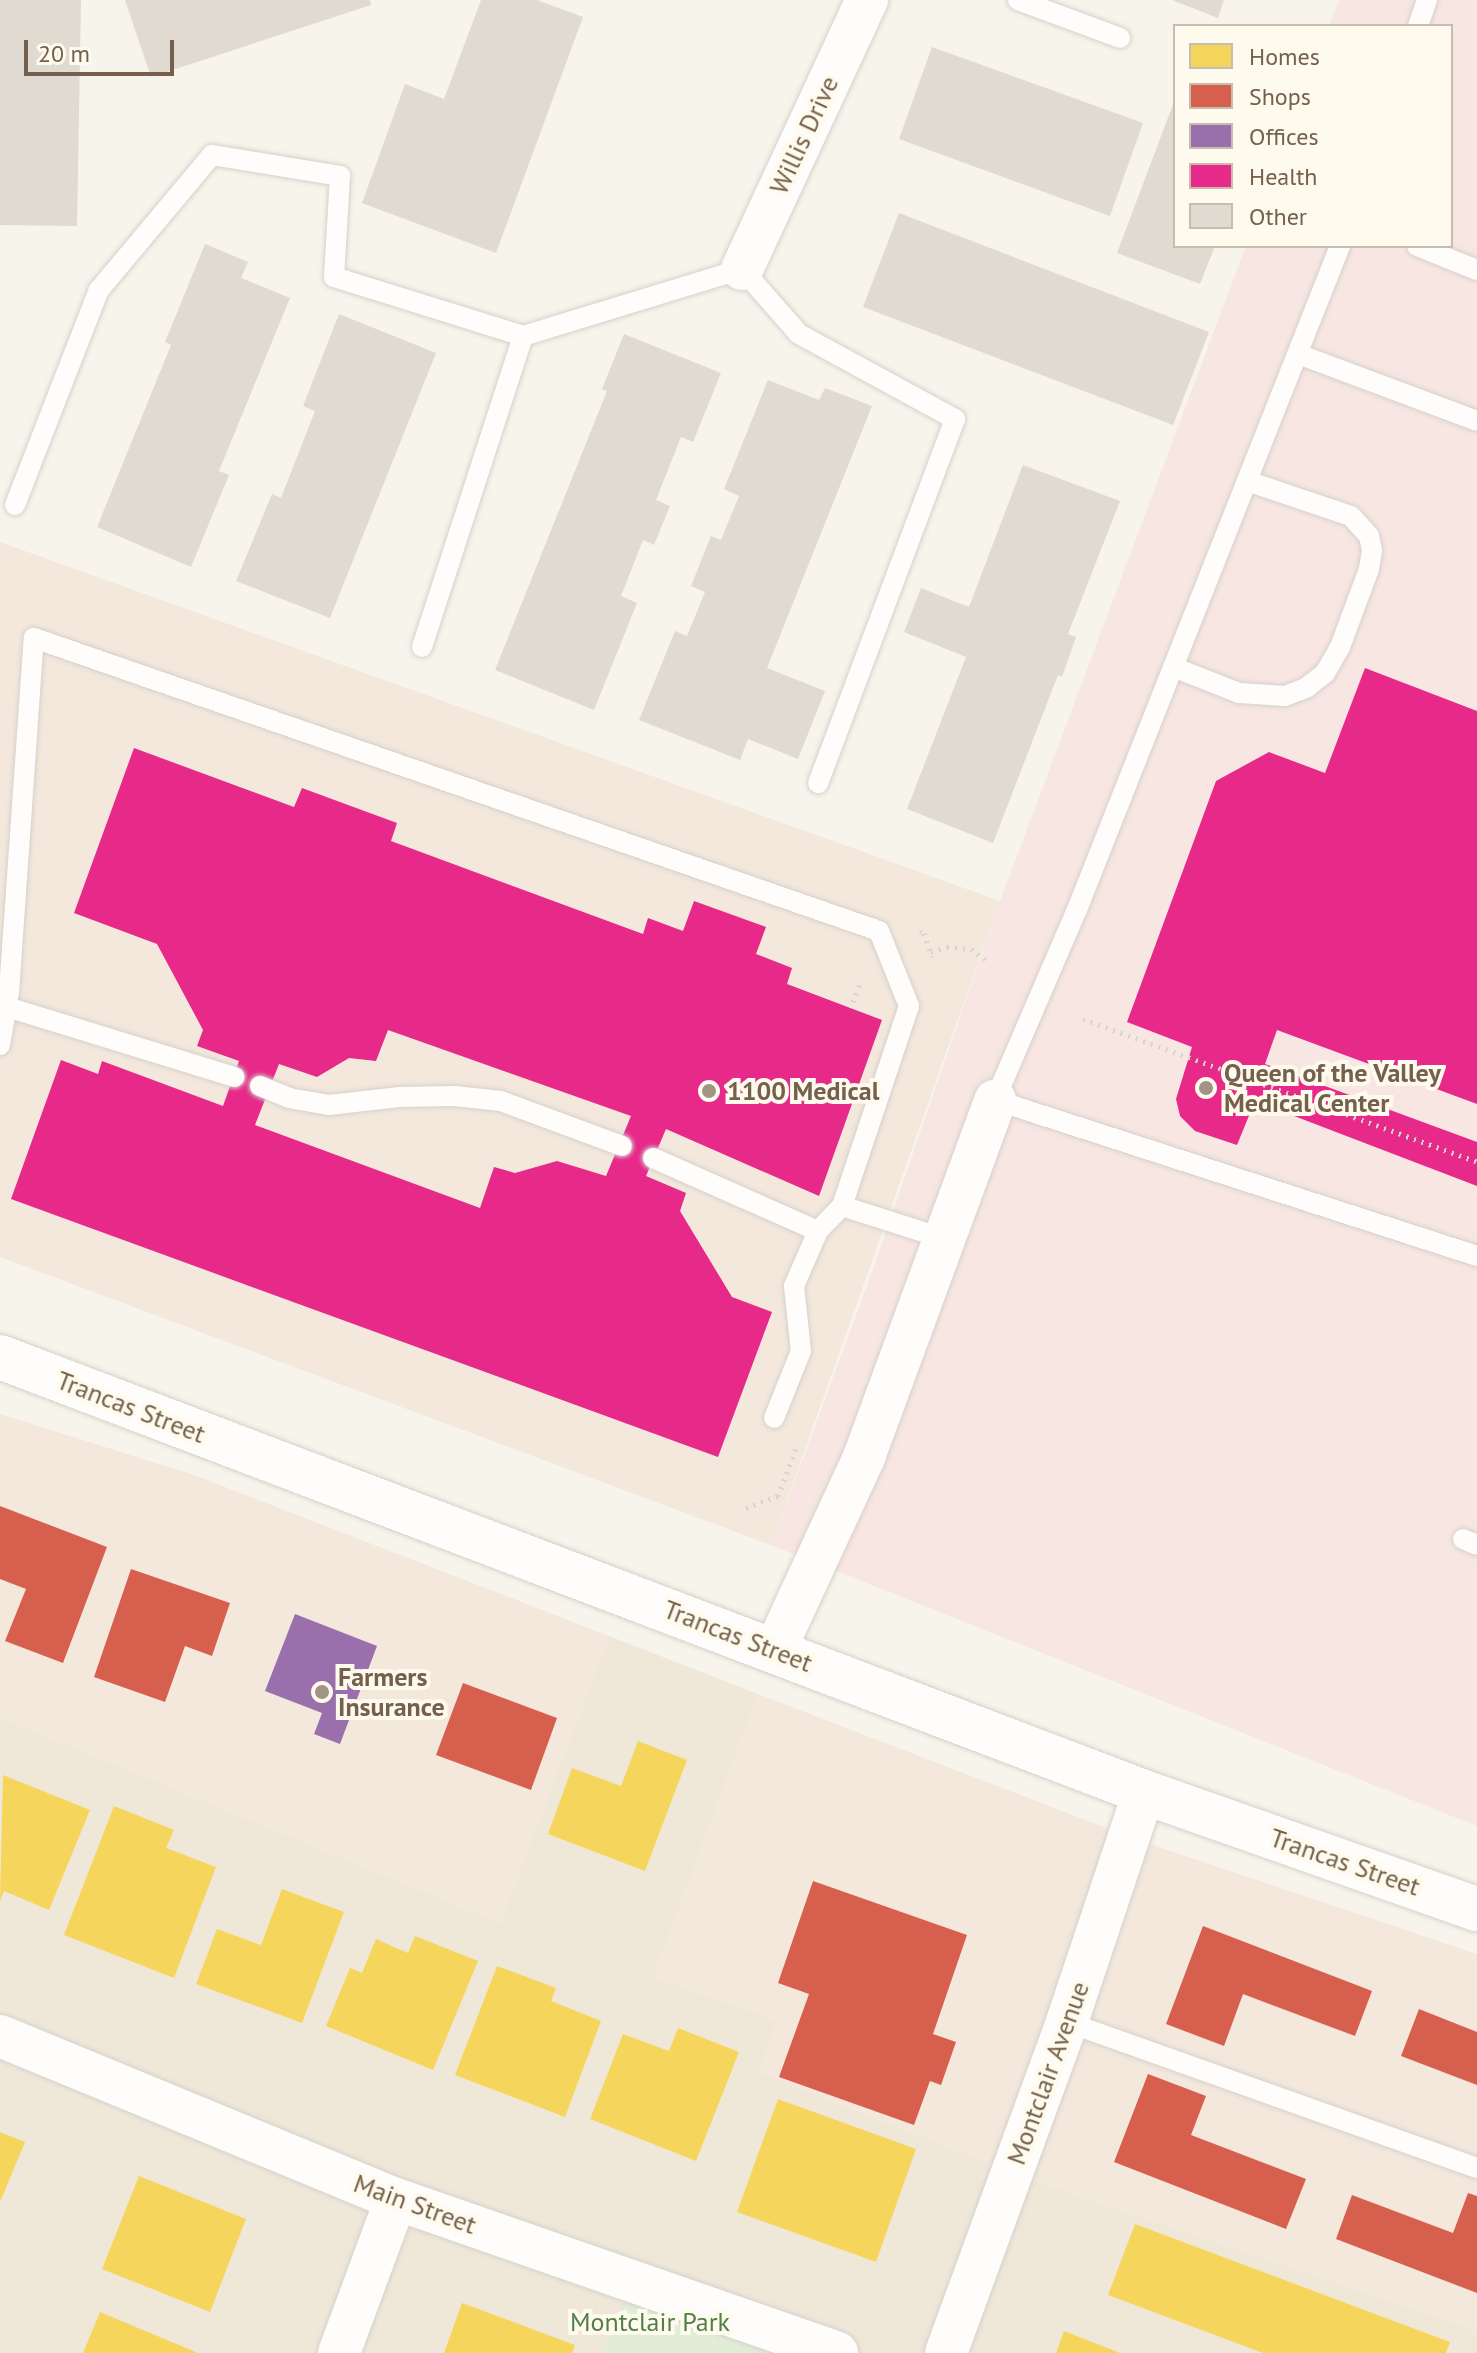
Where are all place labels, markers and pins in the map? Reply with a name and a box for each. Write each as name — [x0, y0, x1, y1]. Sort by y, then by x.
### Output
place label: Queen of the Valley Medical Center — [1224, 1057, 1442, 1118]
place label: 1100 Medical — [727, 1075, 879, 1107]
marker: Queen of the Valley Medical Center — [1195, 1077, 1217, 1099]
marker: 1100 Medical — [698, 1080, 720, 1102]
place label: Farmers Insurance — [338, 1661, 445, 1722]
marker: Farmers Insurance — [313, 1683, 331, 1701]

